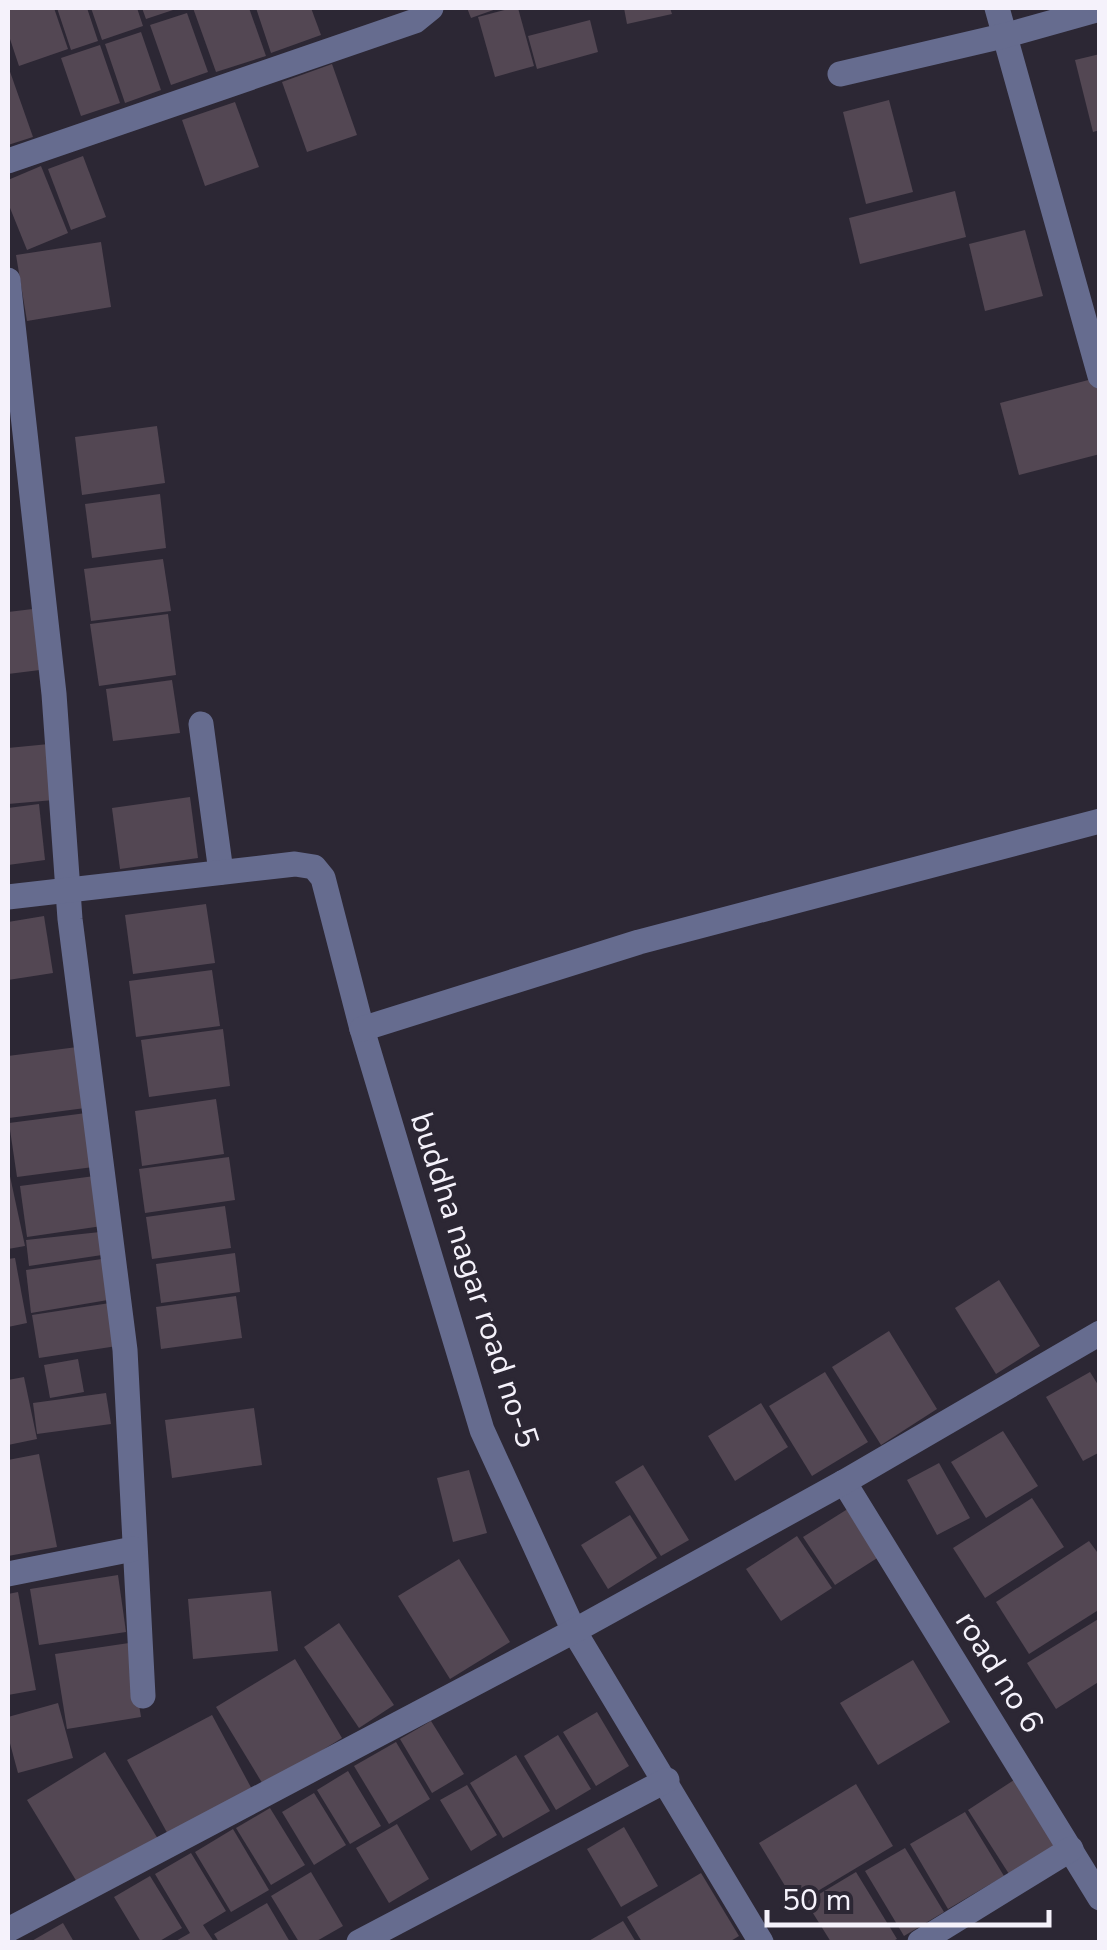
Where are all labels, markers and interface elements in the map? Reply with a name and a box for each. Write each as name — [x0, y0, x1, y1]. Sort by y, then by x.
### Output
street label: buddha nagar road no-5 — [400, 1107, 549, 1453]
street label: road no 6 — [945, 1603, 1054, 1741]
scale bar — [767, 1865, 1050, 1927]
text: 50 m — [782, 1880, 851, 1921]

